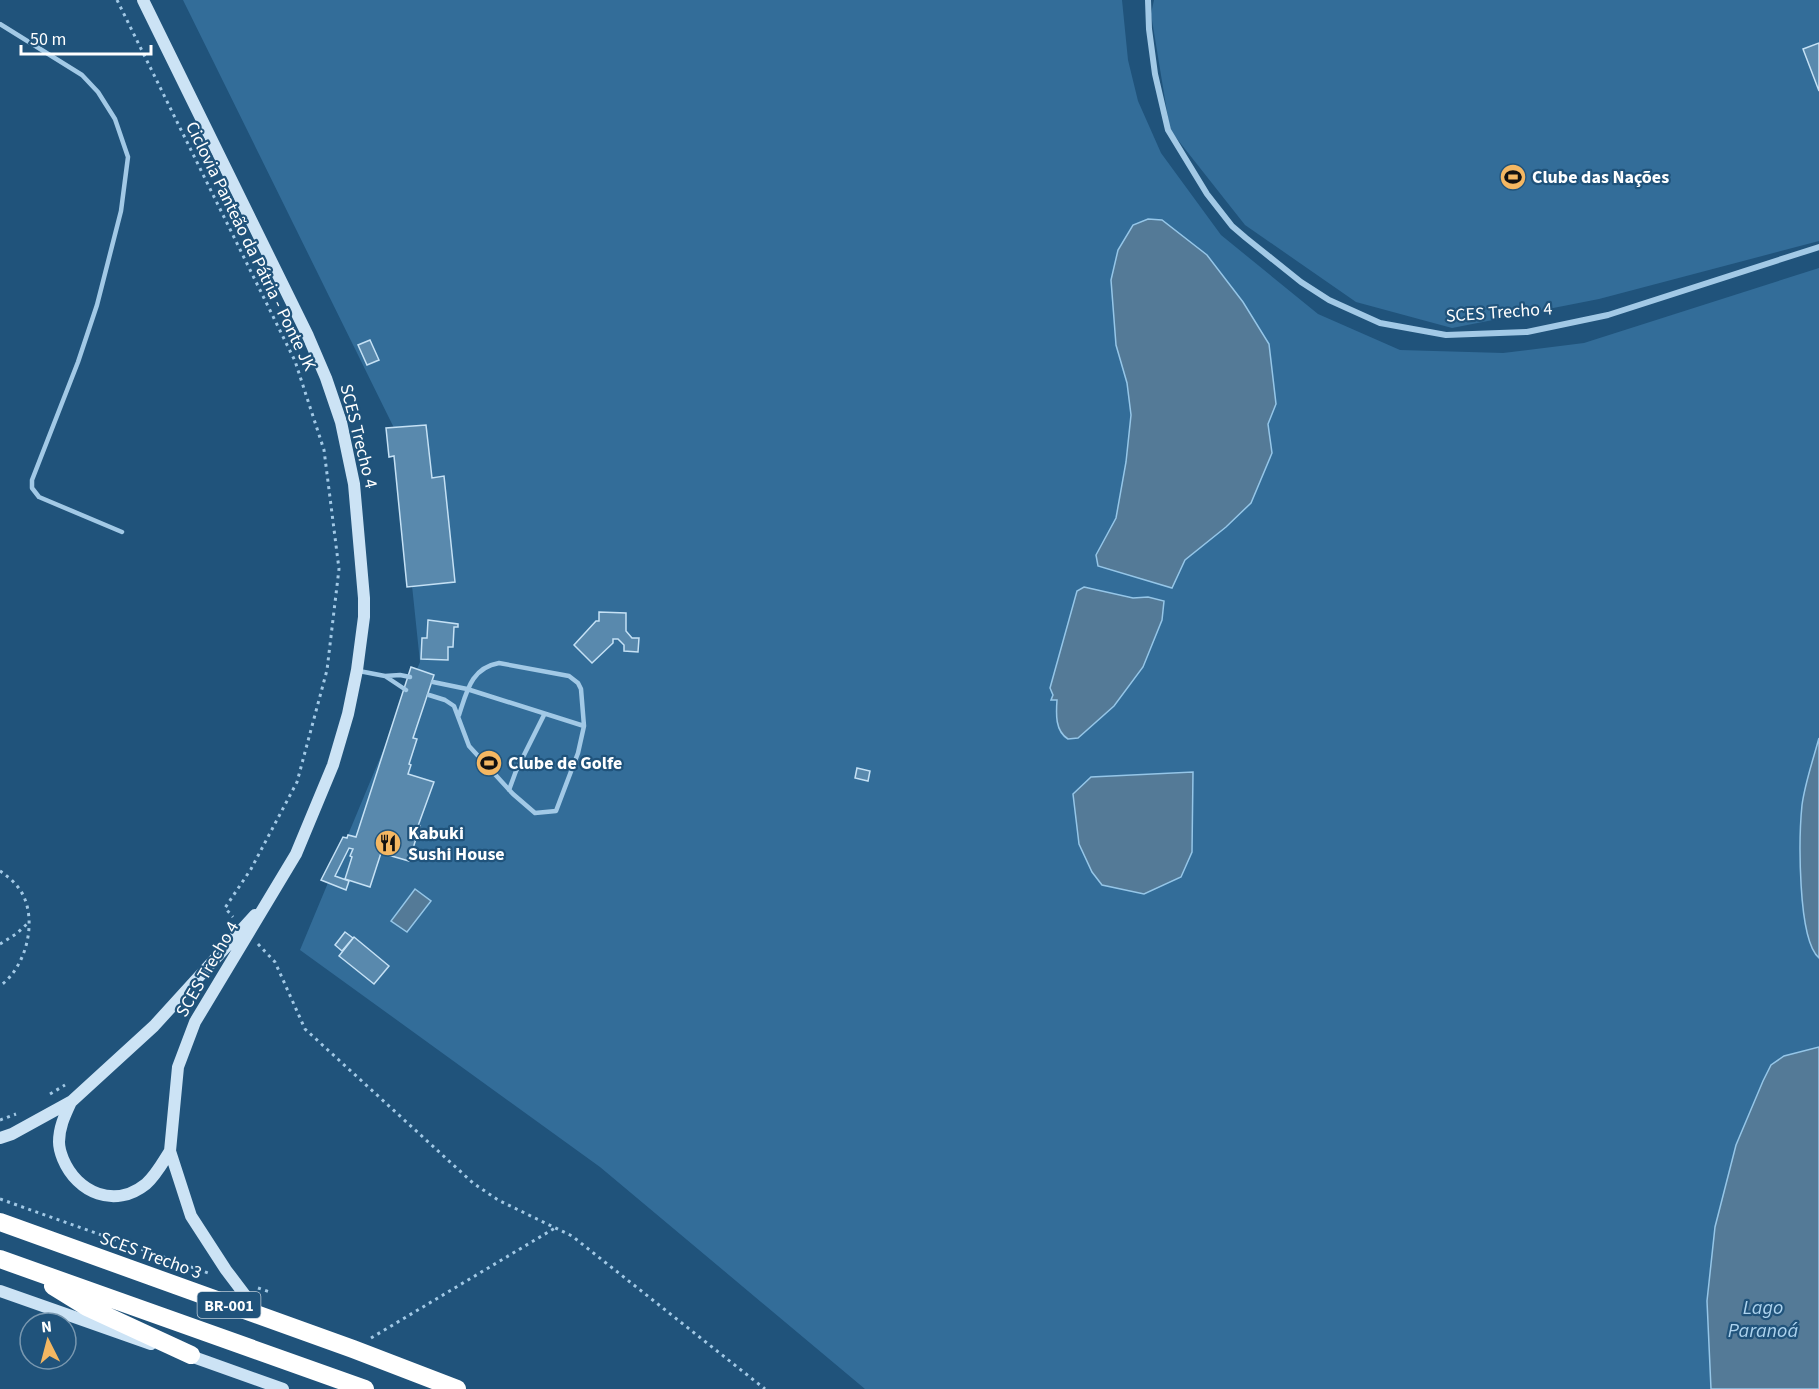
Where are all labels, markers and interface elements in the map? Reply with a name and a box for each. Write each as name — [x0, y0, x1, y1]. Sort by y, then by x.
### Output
scale bar — [21, 18, 152, 56]
text: 50 m — [30, 27, 66, 52]
street label: Ciclovia Panteão da Pátria - Ponte JK — [179, 117, 322, 375]
sports icon: Clube das Nações — [1498, 162, 1528, 192]
place label: Clube das Nações — [1532, 165, 1669, 190]
street label: SCES Trecho 4 — [1445, 296, 1553, 329]
street label: SCES Trecho 4 — [333, 381, 384, 491]
sports icon: Clube de Golfe — [474, 748, 504, 778]
place label: Clube de Golfe — [508, 751, 622, 776]
place label: Kabuki Sushi House — [408, 821, 505, 867]
restaurant icon: Kabuki Sushi House — [373, 828, 403, 858]
street label: SCES Trecho 4 — [170, 917, 245, 1022]
street label: SCES Trecho 3 — [96, 1225, 205, 1285]
road number: BR-001 — [198, 1292, 260, 1318]
water label: Lago Paranoá — [1728, 1294, 1798, 1345]
north arrow — [18, 1311, 78, 1371]
text: N — [40, 1316, 53, 1339]

